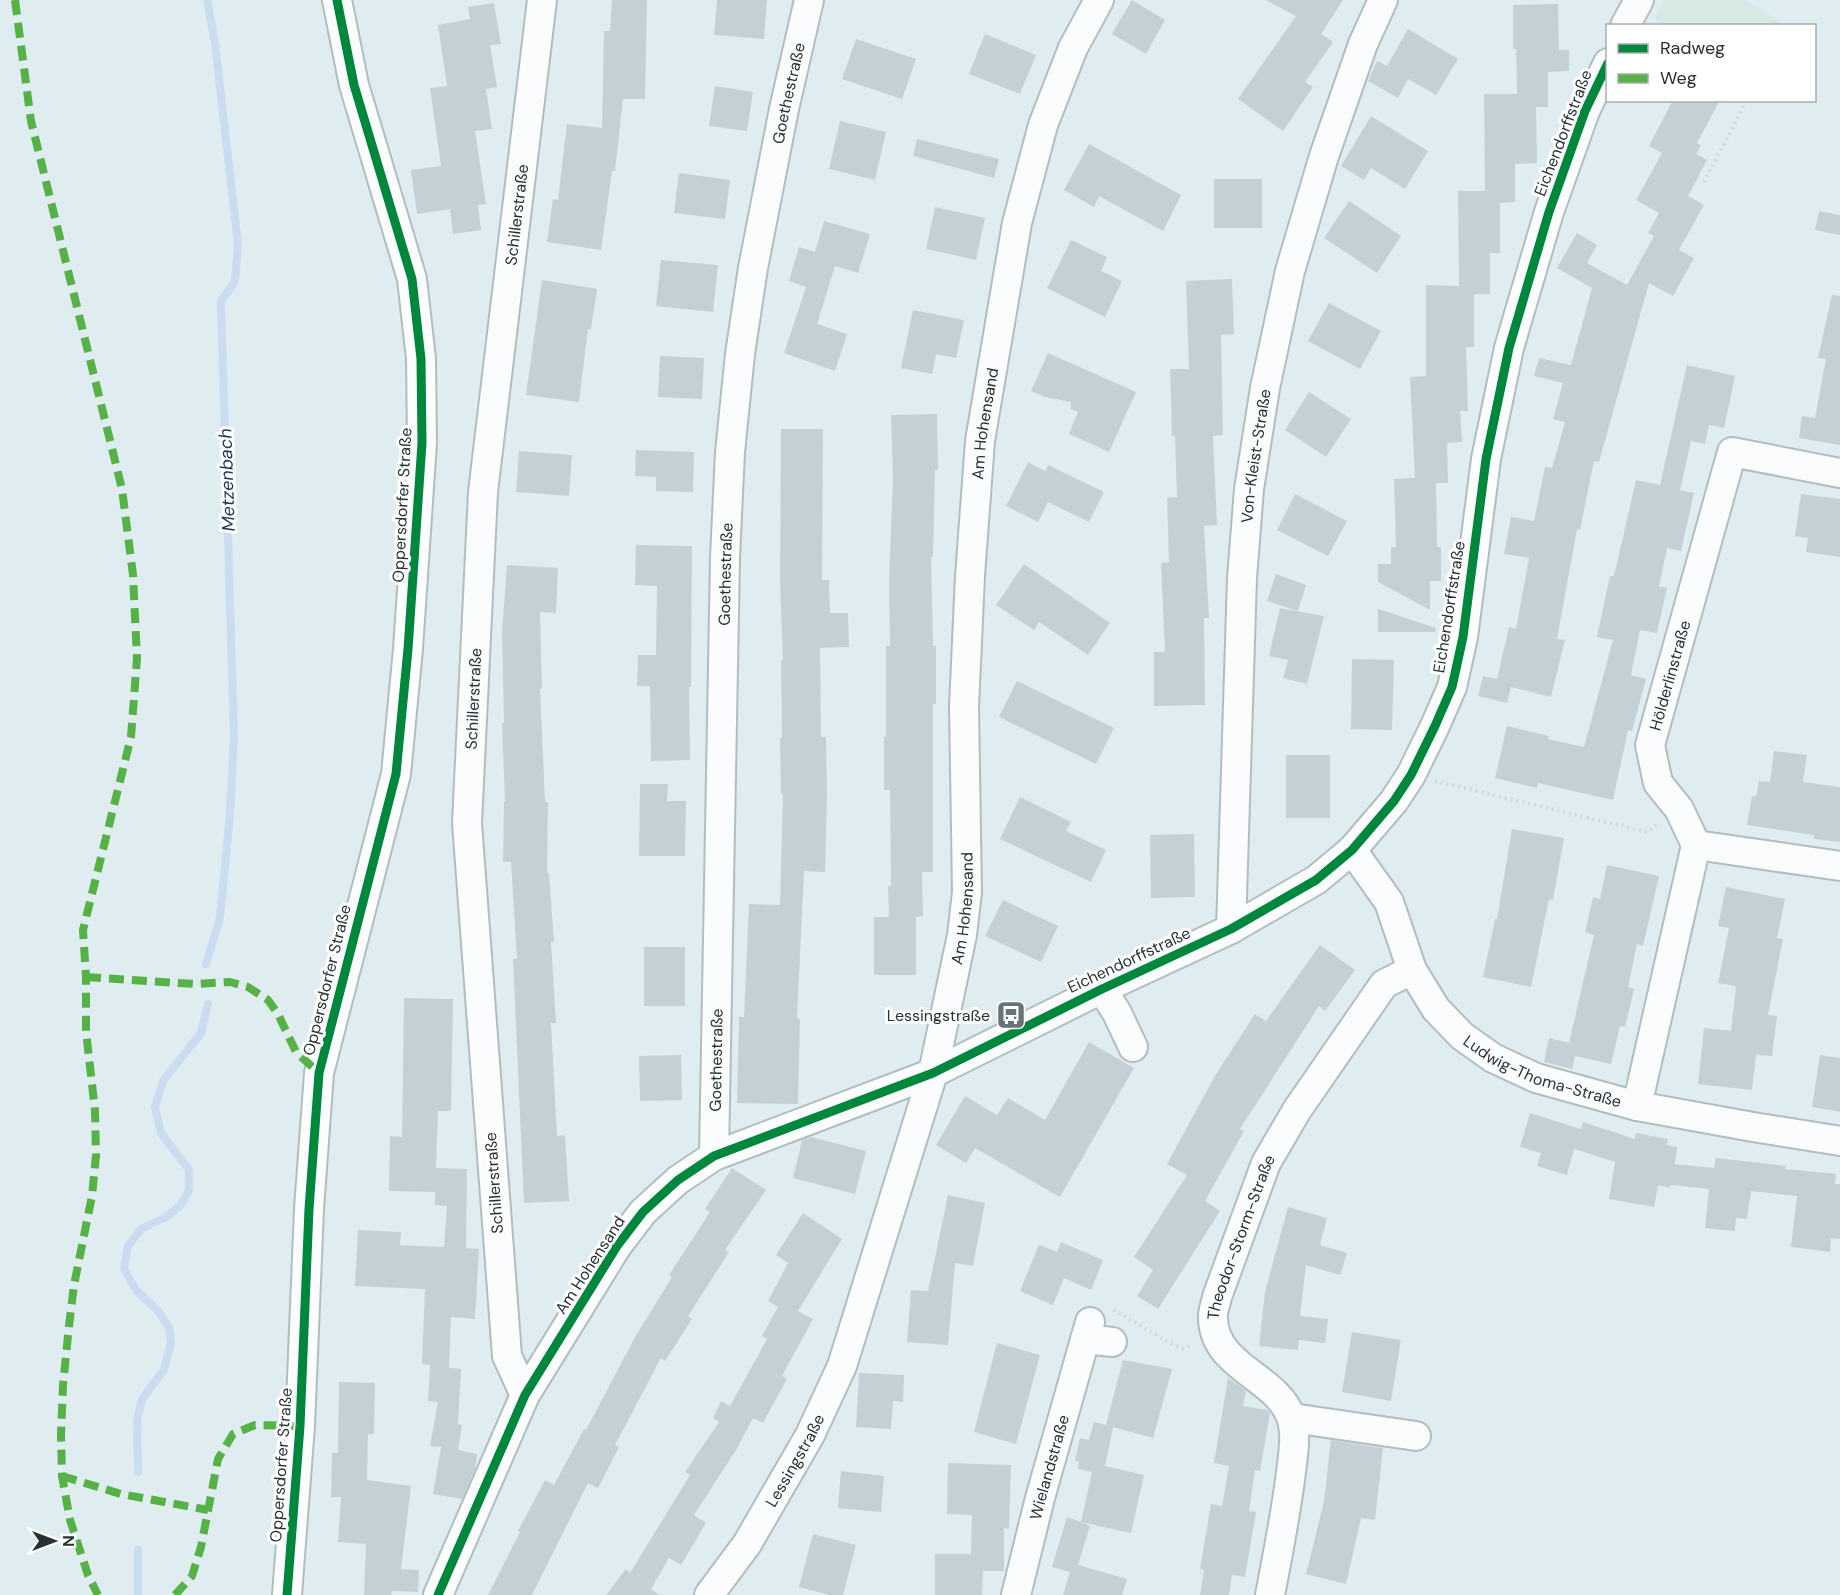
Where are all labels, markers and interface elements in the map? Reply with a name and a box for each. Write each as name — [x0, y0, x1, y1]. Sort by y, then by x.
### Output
legend — [1606, 24, 1816, 102]
text: Radweg — [1660, 36, 1725, 60]
street label: Goethestraße — [767, 41, 809, 146]
text: Weg — [1660, 66, 1697, 90]
street label: Eichendorffstraße — [1529, 67, 1597, 199]
street label: Schillerstraße — [500, 163, 533, 267]
street label: Am Hohensand — [967, 366, 1003, 480]
street label: Von-Kleist-Straße — [1236, 387, 1275, 524]
street label: Oppersdorfer Straße — [387, 427, 417, 583]
water label: Metzenbach — [213, 428, 241, 532]
street label: Goethestraße — [713, 522, 737, 626]
street label: Eichendorffstraße — [1428, 539, 1470, 675]
street label: Hölderlinstraße — [1644, 618, 1695, 733]
street label: Schillerstraße — [460, 647, 486, 750]
street label: Am Hohensand — [946, 852, 978, 966]
street label: Oppersdorfer Straße — [298, 902, 356, 1058]
street label: Eichendorffstraße — [1064, 922, 1194, 998]
bus stop icon: Lessingstraße — [995, 999, 1027, 1031]
place label: Lessingstraße — [887, 1005, 990, 1026]
street label: Goethestraße — [704, 1008, 727, 1112]
street label: Ludwig-Thoma-Straße — [1459, 1030, 1624, 1112]
street label: Schillerstraße — [480, 1132, 508, 1234]
street label: Theodor-Storm-Straße — [1202, 1150, 1279, 1320]
street label: Am Hohensand — [550, 1212, 630, 1318]
street label: Oppersdorfer Straße — [265, 1387, 297, 1543]
street label: Lessingstraße — [760, 1410, 829, 1511]
street label: Wielandstraße — [1025, 1412, 1074, 1522]
north arrow — [24, 1511, 84, 1571]
text: N — [58, 1535, 79, 1547]

